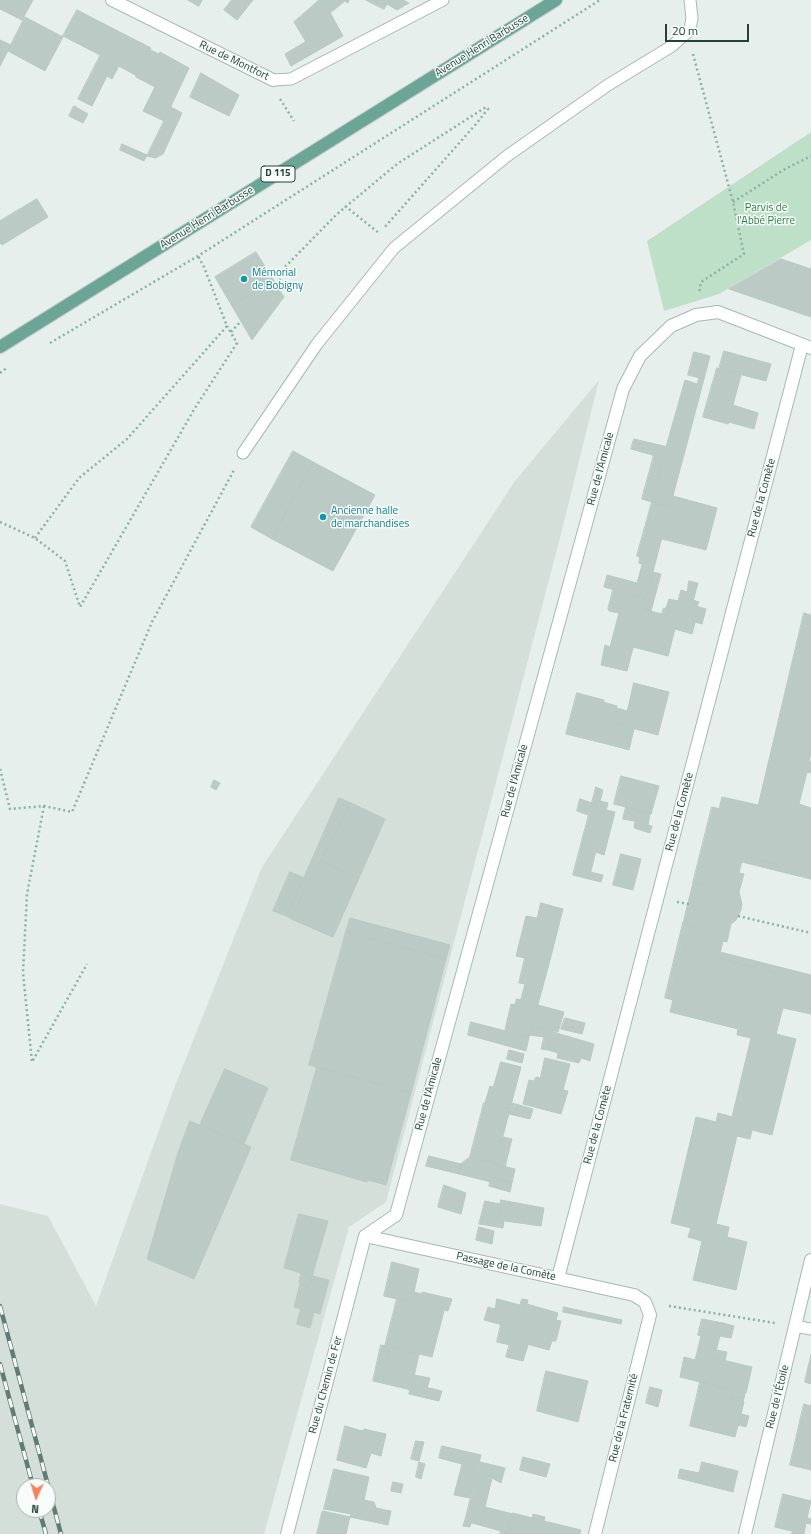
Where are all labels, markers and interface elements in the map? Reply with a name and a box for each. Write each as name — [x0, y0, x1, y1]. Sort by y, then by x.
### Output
street label: Avenue Henri Barbusse — [433, 12, 531, 80]
scale bar — [667, 16, 751, 42]
text: 20 m — [672, 21, 698, 40]
street label: Rue de Montfort — [197, 38, 271, 84]
road number: D 115 — [261, 166, 295, 182]
street label: Avenue Henri Barbusse — [158, 184, 256, 252]
park label: Parvis de l'Abbé Pierre — [737, 201, 795, 227]
place label: Mémorial de Bobigny — [252, 266, 303, 292]
marker: Mémorial de Bobigny — [239, 274, 249, 284]
street label: Rue de l'Amicale — [585, 431, 617, 507]
street label: Rue de la Comète — [745, 457, 779, 539]
place label: Ancienne halle de marchandises — [331, 504, 409, 530]
marker: Ancienne halle de marchandises — [318, 512, 328, 522]
street label: Rue de l'Amicale — [499, 743, 531, 819]
street label: Rue de la Comète — [663, 771, 697, 853]
street label: Rue de l'Amicale — [413, 1056, 445, 1132]
street label: Rue de la Comète — [581, 1084, 615, 1166]
street label: Passage de la Comète — [455, 1250, 557, 1284]
street label: Rue du Chemin de Fer — [307, 1335, 345, 1435]
street label: Rue de l'Étoile — [764, 1364, 792, 1430]
street label: Rue de la Fraternité — [607, 1372, 641, 1464]
north arrow — [16, 1478, 56, 1518]
text: N — [31, 1501, 40, 1517]

